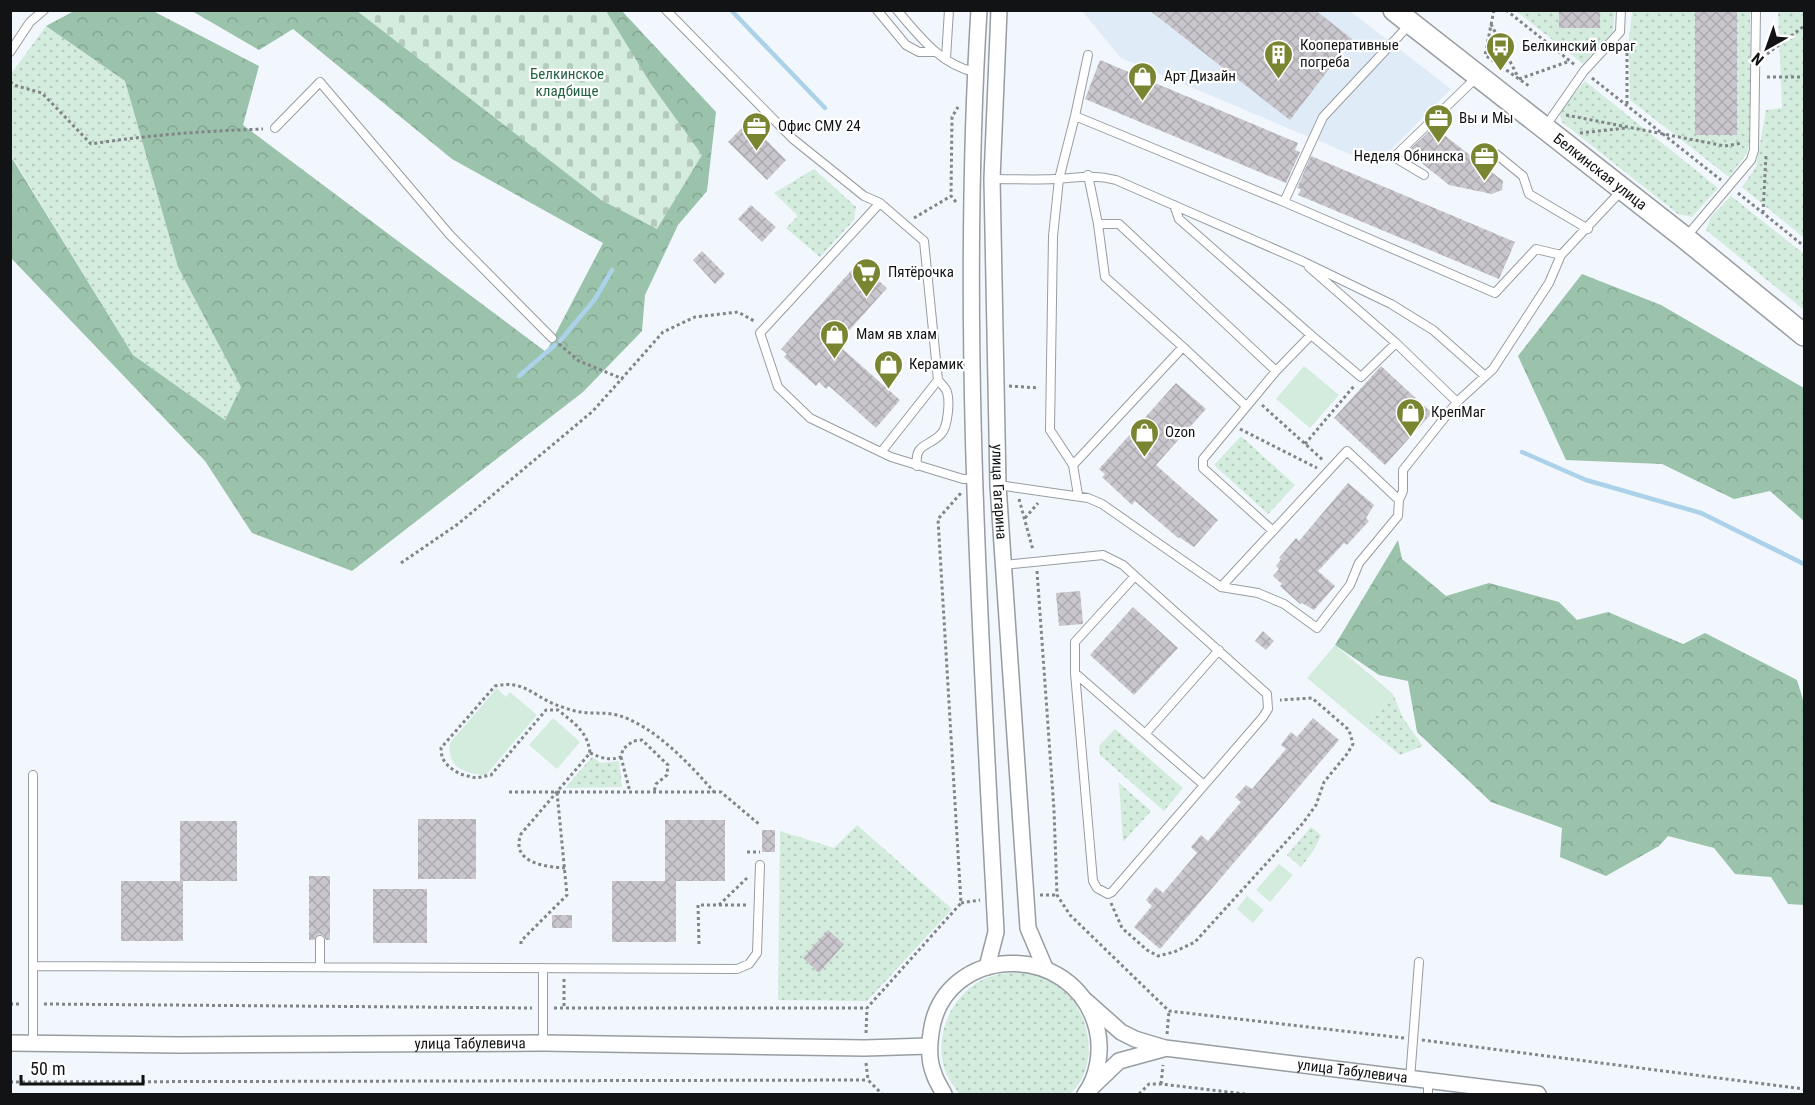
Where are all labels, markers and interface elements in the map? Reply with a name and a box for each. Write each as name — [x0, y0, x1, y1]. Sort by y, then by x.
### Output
north arrow — [1737, 18, 1797, 78]
bus stop icon: Белкинский овраг — [1485, 30, 1517, 72]
place label: Кооперативные погреба — [1300, 36, 1399, 71]
place label: Белкинский овраг — [1522, 37, 1636, 55]
building icon: Кооперативные погреба — [1263, 38, 1295, 80]
text: N — [1748, 49, 1768, 70]
shop icon: Арт Дизайн — [1127, 60, 1159, 102]
park label: Белкинское кладбище — [530, 65, 604, 100]
place label: Арт Дизайн — [1164, 67, 1236, 85]
office icon: Вы и Мы — [1422, 102, 1454, 144]
place label: Вы и Мы — [1459, 109, 1513, 127]
office icon: Офис СМУ 24 — [741, 110, 773, 152]
place label: Офис СМУ 24 — [778, 117, 861, 135]
street label: Белкинская улица — [1550, 129, 1651, 214]
office icon: Неделя Обнинска — [1469, 140, 1501, 182]
place label: Неделя Обнинска — [1354, 147, 1464, 165]
supermarket icon: Пятёрочка — [851, 256, 883, 298]
place label: Пятёрочка — [888, 263, 954, 281]
shop icon: Мам яв хлам — [819, 318, 851, 360]
place label: Мам яв хлам — [856, 325, 937, 343]
shop icon: Керамик — [872, 348, 904, 390]
place label: Керамик — [909, 355, 963, 373]
shop icon: КрепМаг — [1394, 396, 1426, 438]
place label: КрепМаг — [1431, 403, 1486, 421]
shop icon: Ozon — [1128, 416, 1160, 458]
place label: Ozon — [1165, 423, 1195, 441]
street label: улица Гагарина — [988, 444, 1011, 540]
street label: улица Табулевича — [414, 1034, 526, 1053]
scale bar — [21, 1048, 142, 1086]
street label: улица Табулевича — [1296, 1055, 1409, 1087]
text: 50 m — [30, 1058, 65, 1079]

